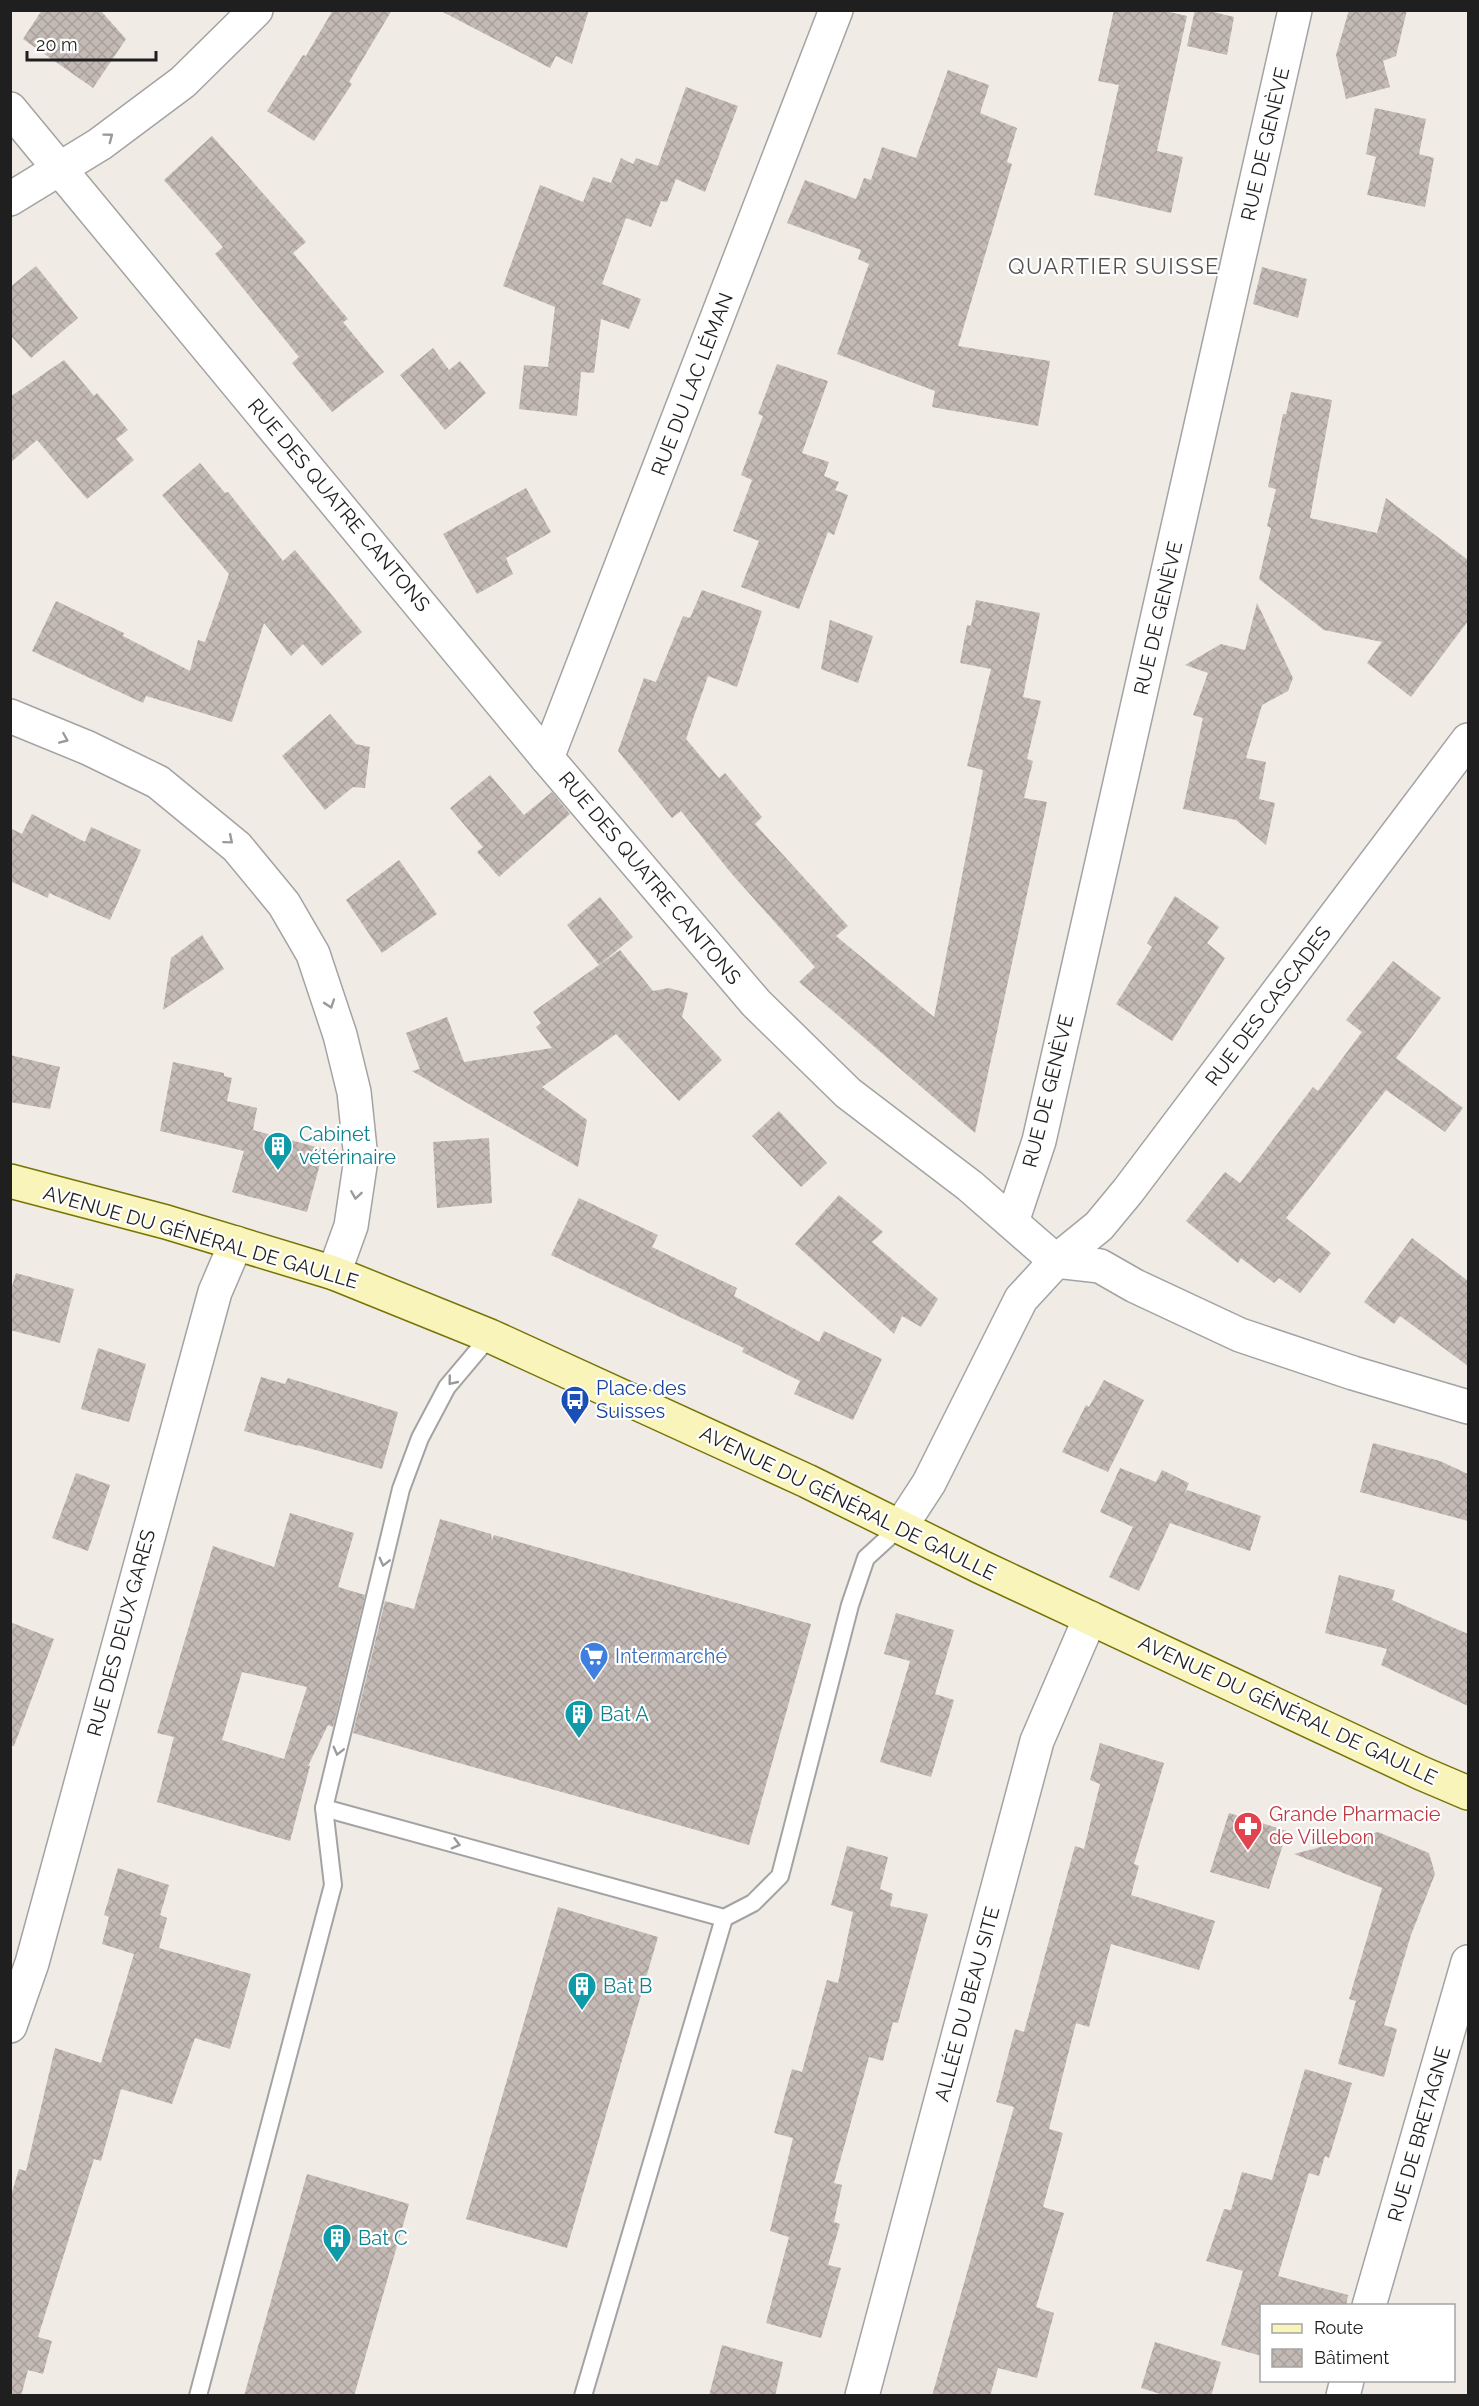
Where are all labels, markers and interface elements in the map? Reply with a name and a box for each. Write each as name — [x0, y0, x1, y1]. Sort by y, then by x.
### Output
scale bar — [27, 24, 156, 62]
text: 20 m — [36, 34, 78, 55]
street label: RUE DE GENÈVE — [1236, 65, 1294, 223]
one-way arrow — [102, 133, 113, 144]
district label: QUARTIER SUISSE — [1008, 253, 1220, 279]
street label: RUE DU LAC LÉMAN — [646, 289, 738, 479]
street label: RUE DES QUATRE CANTONS — [243, 394, 435, 616]
street label: RUE DE GENÈVE — [1129, 539, 1187, 697]
one-way arrow — [58, 732, 69, 744]
street label: RUE DES QUATRE CANTONS — [554, 767, 746, 989]
one-way arrow — [222, 833, 233, 844]
street label: RUE DES CASCADES — [1200, 921, 1336, 1091]
one-way arrow — [323, 998, 335, 1009]
street label: RUE DE GENÈVE — [1017, 1012, 1079, 1170]
place label: Cabinet vétérinaire — [299, 1122, 396, 1169]
building icon: Cabinet vétérinaire — [262, 1130, 294, 1172]
street label: AVENUE DU GÉNÉRAL DE GAULLE — [41, 1180, 361, 1294]
one-way arrow — [350, 1190, 362, 1200]
one-way arrow — [449, 1374, 460, 1385]
place label: Place des Suisses — [596, 1376, 686, 1423]
bus stop icon: Place des Suisses — [559, 1384, 591, 1426]
street label: AVENUE DU GÉNÉRAL DE GAULLE — [696, 1421, 1000, 1585]
street label: RUE DES DEUX GARES — [82, 1527, 160, 1739]
one-way arrow — [378, 1556, 391, 1566]
street label: AVENUE DU GÉNÉRAL DE GAULLE — [1135, 1630, 1441, 1790]
supermarket icon: Intermarché — [578, 1640, 610, 1682]
place label: Intermarché — [615, 1644, 727, 1668]
building icon: Bat A — [563, 1698, 595, 1740]
place label: Bat A — [600, 1702, 649, 1726]
one-way arrow — [333, 1746, 346, 1756]
place label: Grande Pharmacie de Villebon — [1269, 1802, 1441, 1849]
pharmacy icon: Grande Pharmacie de Villebon — [1232, 1810, 1264, 1852]
one-way arrow — [450, 1837, 461, 1849]
street label: ALLÉE DU BEAU SITE — [929, 1904, 1005, 2104]
building icon: Bat B — [566, 1970, 598, 2012]
place label: Bat B — [603, 1974, 652, 1998]
street label: RUE DE BRETAGNE — [1382, 2044, 1456, 2224]
building icon: Bat C — [321, 2222, 353, 2264]
place label: Bat C — [358, 2226, 408, 2250]
legend — [1260, 2304, 1455, 2382]
text: Route — [1314, 2317, 1364, 2338]
text: Bâtiment — [1314, 2347, 1389, 2368]

